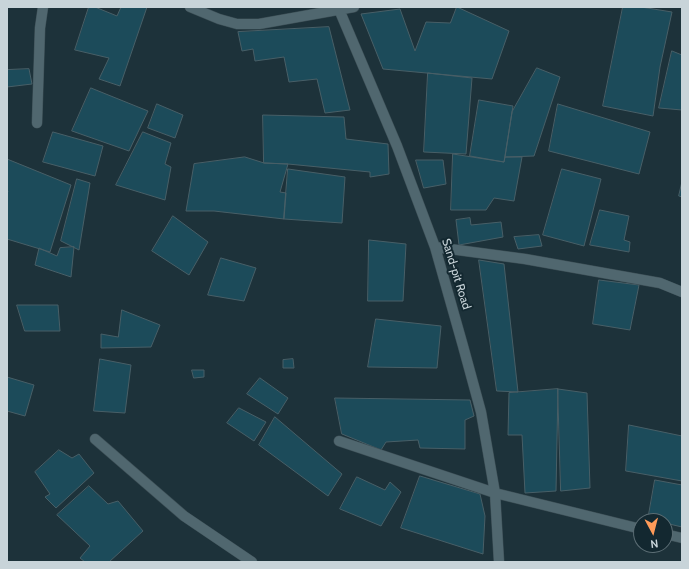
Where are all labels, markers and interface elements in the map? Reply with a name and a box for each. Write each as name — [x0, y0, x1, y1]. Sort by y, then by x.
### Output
street label: Sand-pit Road — [438, 237, 474, 311]
north arrow — [633, 513, 673, 553]
text: N — [650, 536, 659, 551]

